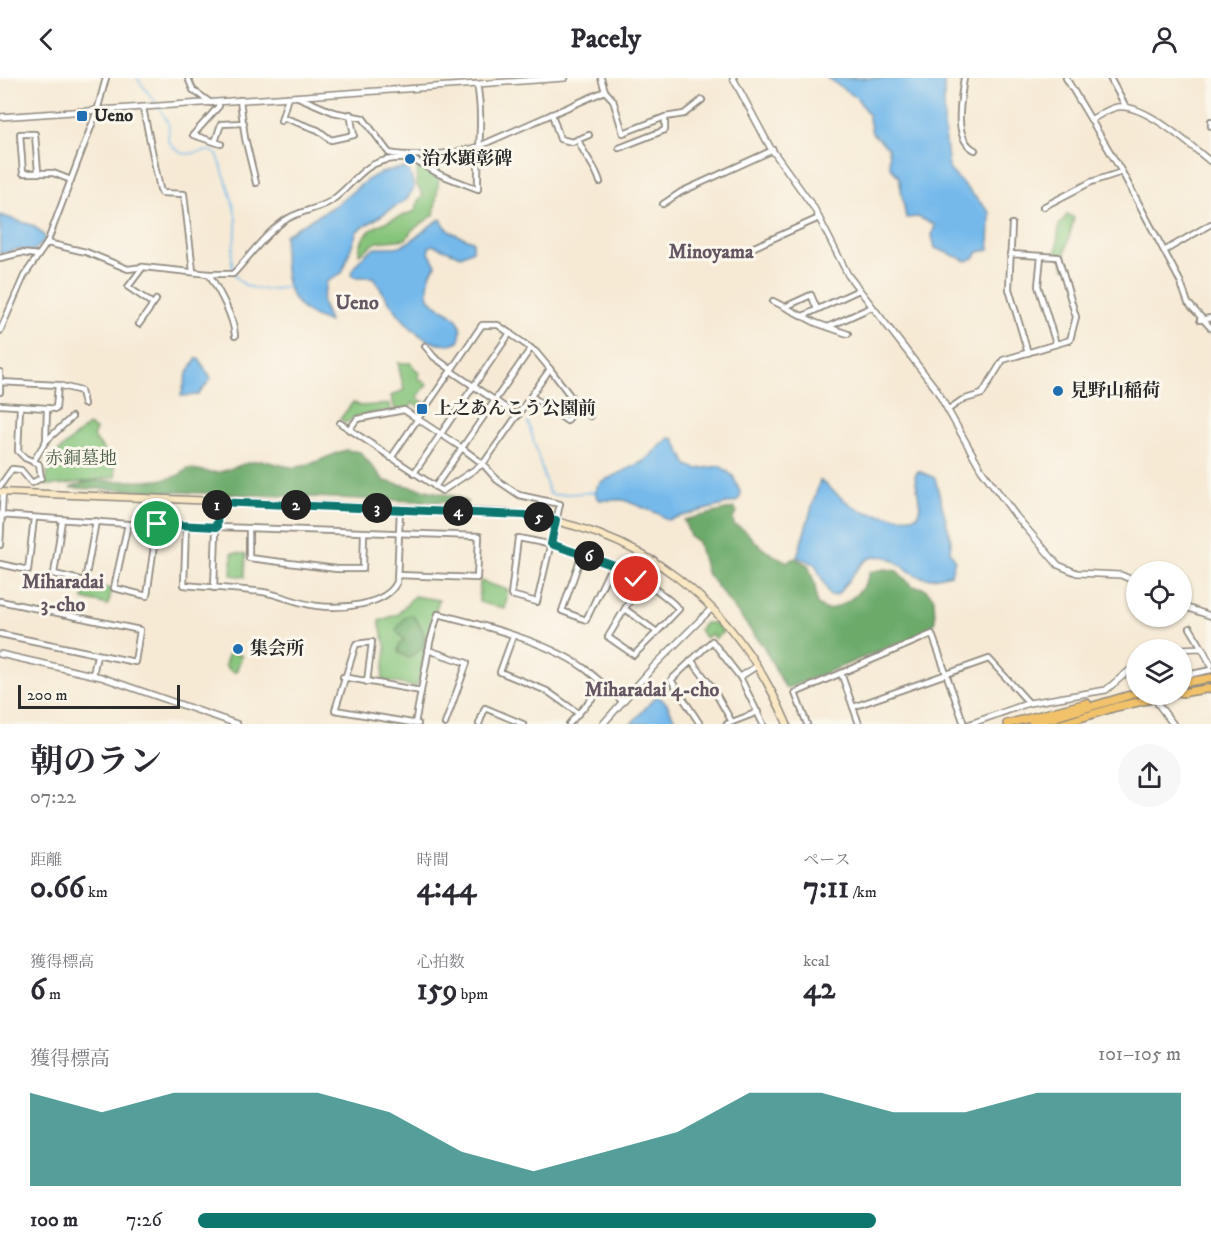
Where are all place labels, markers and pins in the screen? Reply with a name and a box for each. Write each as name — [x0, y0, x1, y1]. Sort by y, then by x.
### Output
place label: Ueno — [94, 105, 133, 127]
marker: Ueno — [75, 109, 89, 123]
place label: 治水顕彰碑 — [422, 148, 512, 170]
marker: 治水顕彰碑 — [403, 152, 417, 166]
place label: 見野山稲荷 — [1070, 380, 1160, 402]
marker: 見野山稲荷 — [1051, 384, 1065, 398]
place label: 上之あんこう公園前 — [434, 398, 596, 420]
marker: 上之あんこう公園前 — [415, 402, 429, 416]
pin: 1 — [202, 490, 232, 520]
pin: 2 — [281, 490, 311, 520]
pin: 3 — [362, 493, 392, 523]
pin: 4 — [443, 496, 473, 526]
pin — [131, 498, 182, 549]
pin: 5 — [524, 502, 554, 532]
pin: 6 — [574, 541, 604, 571]
pin — [610, 553, 661, 604]
place label: 集会所 — [250, 638, 304, 660]
marker: 集会所 — [231, 642, 245, 656]

